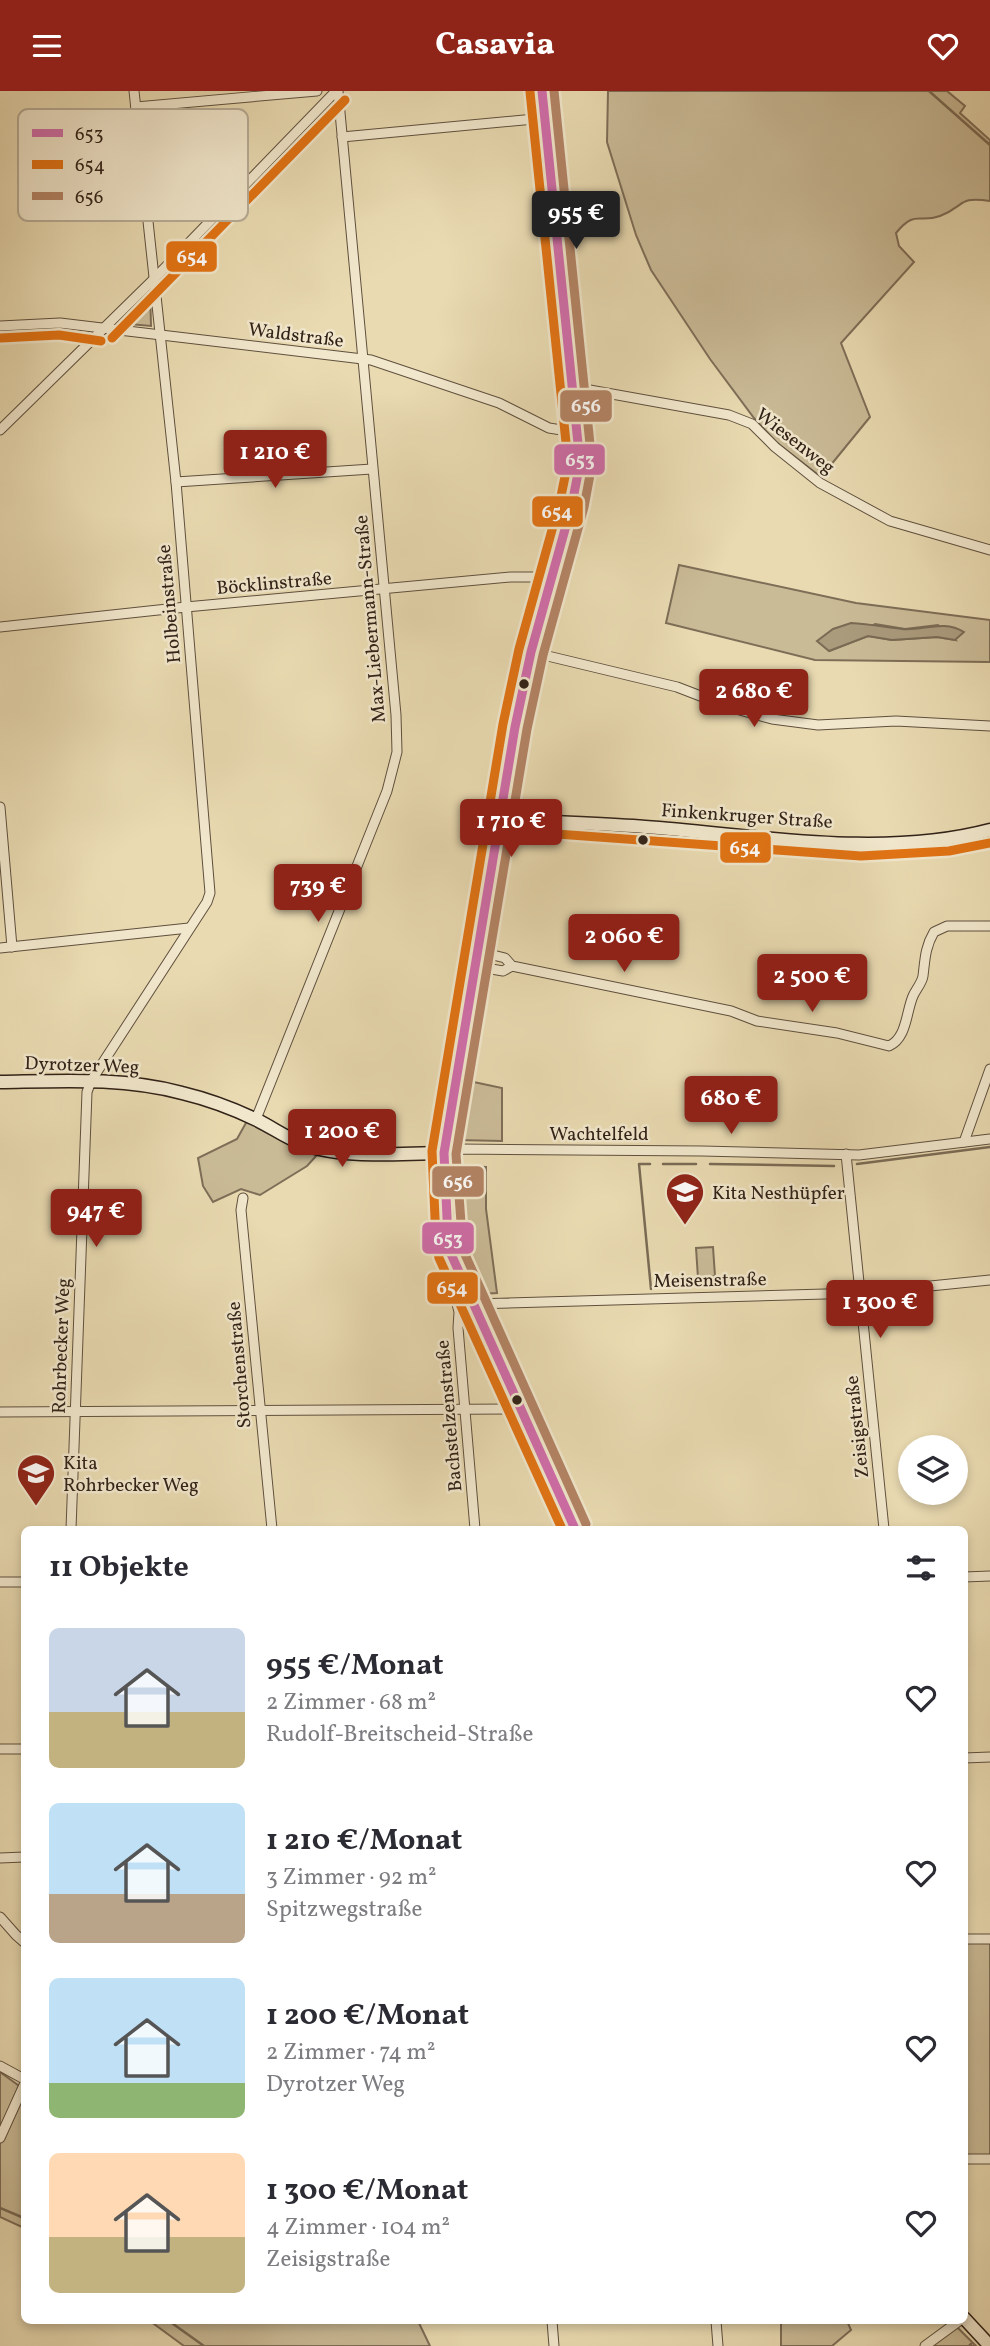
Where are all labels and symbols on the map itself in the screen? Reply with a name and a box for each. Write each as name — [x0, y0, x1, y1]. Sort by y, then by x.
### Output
legend — [18, 109, 248, 221]
text: 653 — [75, 122, 104, 148]
text: 654 — [75, 153, 105, 179]
text: 656 — [75, 185, 103, 211]
pin: 955 € — [527, 191, 625, 251]
line badge: 654 — [165, 240, 218, 273]
text: 654 — [176, 245, 208, 271]
street label: Waldstraße — [246, 317, 345, 355]
line badge: 656 — [559, 389, 613, 423]
text: 656 — [571, 394, 601, 420]
street label: Wiesenweg — [750, 402, 840, 481]
pin: 1 210 € — [210, 431, 340, 490]
line badge: 653 — [553, 443, 606, 476]
text: 653 — [565, 448, 595, 474]
line badge: 654 — [531, 495, 584, 528]
text: 654 — [541, 500, 573, 526]
street label: Max-Liebermann-Straße — [349, 514, 393, 724]
street label: Holbeinstraße — [152, 543, 188, 664]
street label: Böcklinstraße — [215, 566, 333, 602]
pin: 2 680 € — [689, 669, 819, 729]
unlabelled marker — [517, 677, 531, 691]
street label: Finkenkruger Straße — [660, 798, 834, 836]
pin: 1 710 € — [446, 799, 576, 859]
line badge: 654 — [719, 831, 772, 864]
unlabelled marker — [636, 833, 650, 847]
text: 654 — [729, 836, 761, 862]
pin: 739 € — [269, 865, 367, 924]
pin: 2 060 € — [559, 915, 689, 974]
pin: 2 500 € — [747, 955, 877, 1014]
street label: Dyrotzer Weg — [24, 1051, 140, 1081]
pin: 680 € — [682, 1077, 780, 1136]
pin: 1 200 € — [277, 1109, 407, 1169]
street label: Wachtelfeld — [549, 1122, 649, 1148]
line badge: 656 — [431, 1165, 485, 1198]
text: 656 — [443, 1170, 473, 1196]
school or university icon: Kita Nesthüpfer — [664, 1171, 706, 1226]
place label: Kita Nesthüpfer — [712, 1181, 845, 1207]
pin: 947 € — [47, 1189, 145, 1249]
line badge: 653 — [421, 1221, 475, 1255]
text: 653 — [433, 1227, 463, 1253]
street label: Meisenstraße — [653, 1267, 767, 1295]
line badge: 654 — [426, 1271, 479, 1305]
text: 654 — [436, 1276, 468, 1302]
street label: Rohrbecker Weg — [47, 1278, 77, 1414]
pin: 1 300 € — [815, 1281, 945, 1340]
street label: Storchenstraße — [221, 1300, 258, 1429]
street label: Bachstelzenstraße — [430, 1339, 470, 1493]
street label: Zeisigstraße — [840, 1374, 876, 1479]
unlabelled marker — [510, 1393, 524, 1407]
place label: Kita Rohrbecker Weg — [63, 1451, 199, 1499]
school or university icon: Kita Rohrbecker Weg — [15, 1452, 57, 1507]

